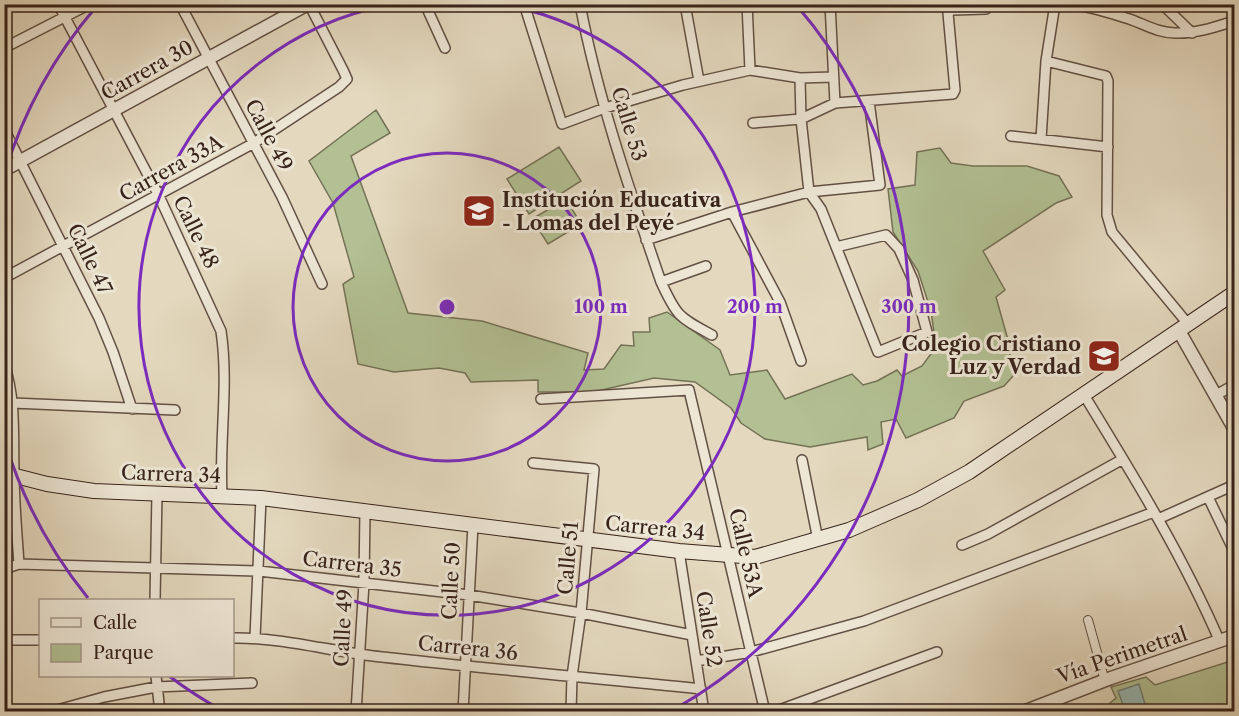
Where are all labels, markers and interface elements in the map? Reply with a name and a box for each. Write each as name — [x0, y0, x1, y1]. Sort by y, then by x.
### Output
street label: Carrera 30 — [97, 35, 197, 105]
street label: Calle 53 — [606, 84, 652, 164]
street label: Calle 49 — [240, 95, 298, 175]
street label: Carrera 33A — [115, 129, 228, 206]
place label: Institución Educativa - Lomas del Peyé — [502, 188, 722, 235]
street label: Calle 48 — [168, 192, 224, 272]
school or university icon: Institución Educativa - Lomas del Peyé — [461, 193, 497, 229]
street label: Calle 47 — [63, 220, 117, 298]
text: 100 m — [574, 296, 628, 318]
text: 200 m — [727, 296, 783, 318]
text: 300 m — [881, 296, 937, 318]
centre of rings — [437, 297, 457, 317]
place label: Colegio Cristiano Luz y Verdad — [901, 332, 1082, 379]
school or university icon: Colegio Cristiano Luz y Verdad — [1086, 338, 1122, 374]
street label: Carrera 34 — [120, 460, 222, 488]
street label: Calle 53A — [724, 506, 768, 601]
street label: Carrera 34 — [604, 511, 706, 545]
street label: Calle 51 — [553, 520, 583, 596]
street label: Calle 50 — [437, 541, 465, 621]
street label: Carrera 35 — [301, 546, 403, 582]
street label: Calle 49 — [329, 589, 357, 667]
street label: Calle 52 — [691, 589, 727, 669]
legend — [39, 599, 234, 677]
text: Calle — [93, 612, 137, 634]
street label: Vía Perimetral — [1053, 621, 1190, 689]
street label: Carrera 36 — [417, 631, 519, 665]
text: Parque — [93, 642, 154, 664]

